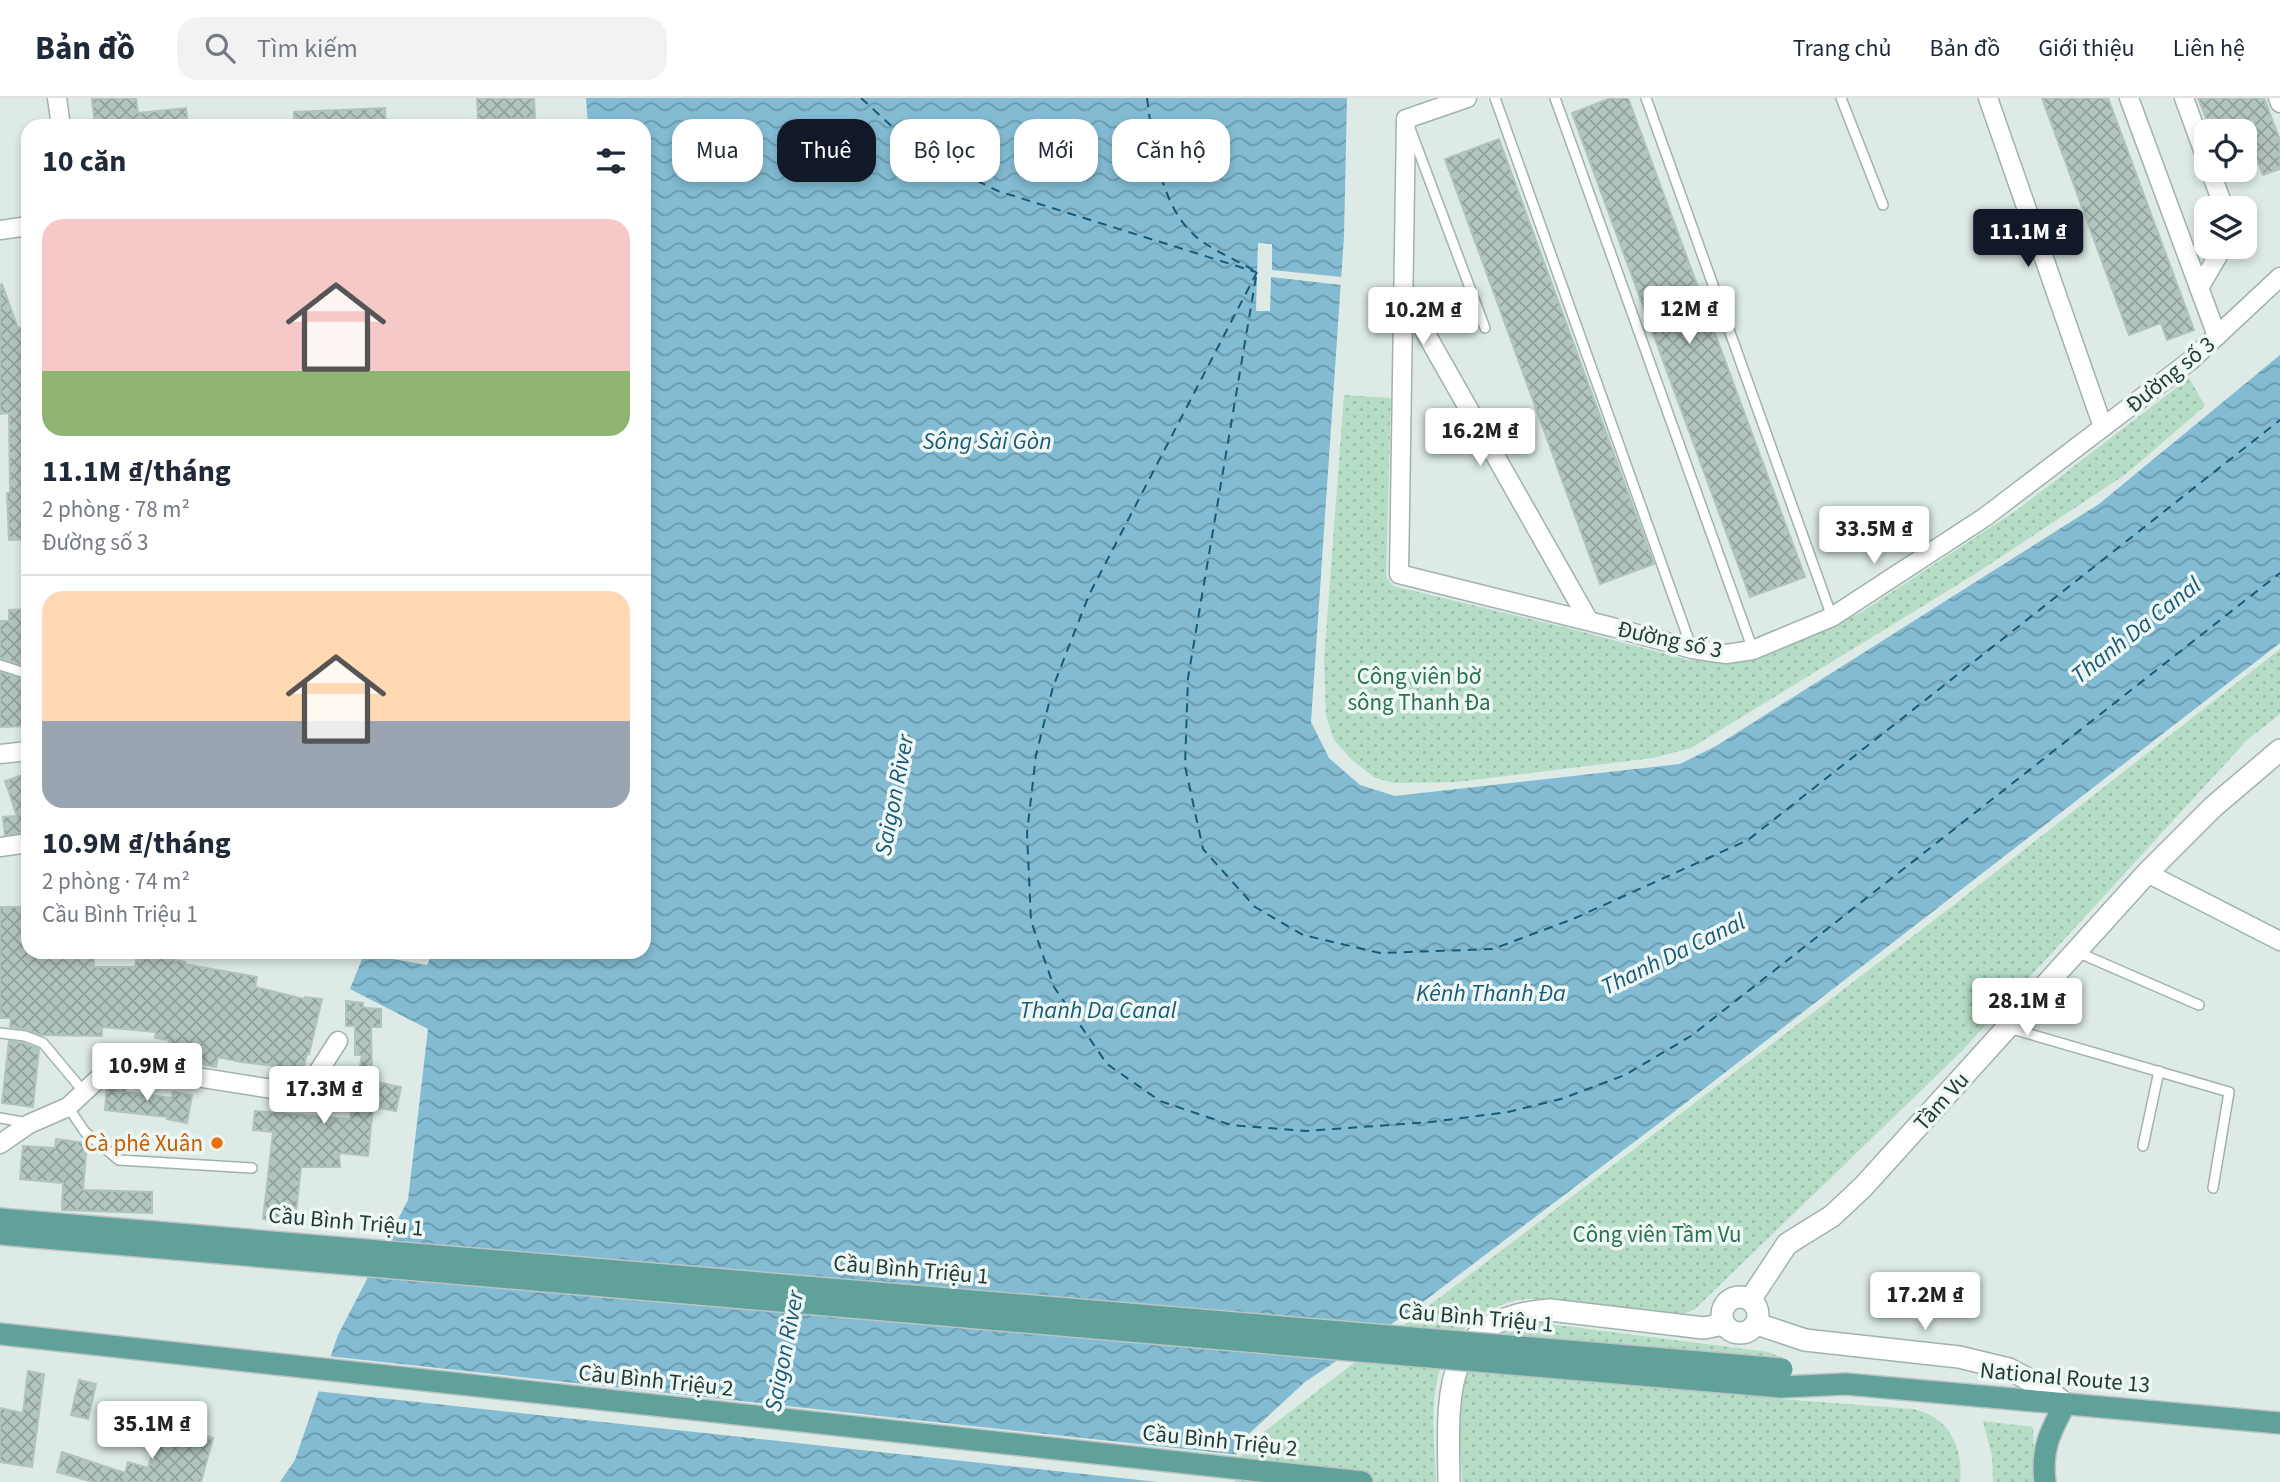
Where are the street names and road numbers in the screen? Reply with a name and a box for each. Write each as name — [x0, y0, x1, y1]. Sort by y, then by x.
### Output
street label: Đường số 3 — [2119, 328, 2222, 421]
street label: Đường số 3 — [1614, 612, 1725, 667]
street label: Tầm Vu — [1906, 1064, 1977, 1138]
street label: Cầu Bình Triệu 1 — [267, 1198, 425, 1245]
street label: Cầu Bình Triệu 1 — [832, 1246, 990, 1293]
street label: Cầu Bình Triệu 1 — [1397, 1294, 1555, 1341]
street label: National Route 13 — [1978, 1354, 2151, 1401]
street label: Cầu Bình Triệu 2 — [577, 1356, 735, 1405]
street label: Cầu Bình Triệu 2 — [1141, 1416, 1299, 1465]

